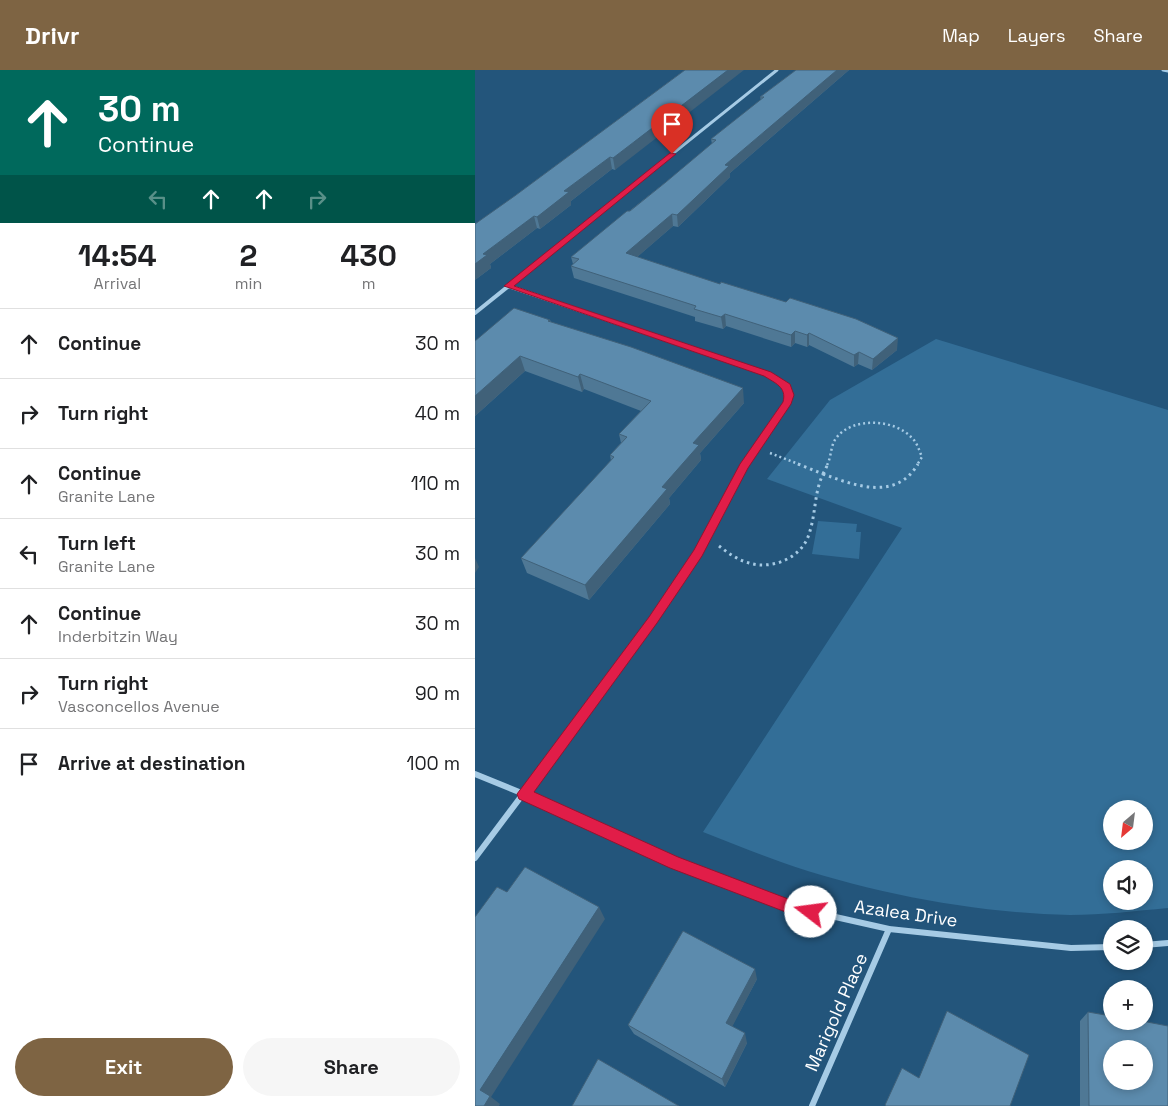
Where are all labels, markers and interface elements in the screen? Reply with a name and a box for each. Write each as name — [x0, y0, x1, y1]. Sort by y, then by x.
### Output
text: Drivr — [25, 20, 80, 51]
text: Map — [942, 24, 980, 47]
text: Layers — [1008, 24, 1065, 47]
text: Share — [1093, 24, 1143, 47]
text: 30 m — [98, 87, 181, 131]
icon: ahead — [15, 90, 80, 155]
pin — [651, 103, 693, 154]
icon: arrive — [658, 110, 686, 138]
text: Continue — [98, 130, 194, 158]
icon: left — [144, 185, 172, 213]
icon: ahead — [197, 185, 225, 213]
icon: ahead — [250, 185, 278, 213]
icon: right — [303, 185, 331, 213]
text: 14:54 — [78, 236, 157, 275]
text: 2 — [240, 236, 257, 275]
text: 430 — [340, 236, 397, 275]
text: Arrival — [94, 273, 141, 294]
text: min — [235, 273, 262, 294]
text: m — [362, 273, 375, 294]
icon: ahead — [15, 330, 43, 358]
text: Continue — [58, 331, 141, 356]
text: 30 m — [415, 331, 460, 356]
icon: right — [15, 400, 43, 428]
text: Turn right — [58, 401, 148, 426]
text: 40 m — [415, 401, 460, 426]
text: Continue — [58, 461, 141, 486]
icon: ahead — [15, 470, 43, 498]
text: 110 m — [411, 471, 460, 496]
text: Granite Lane — [58, 486, 155, 507]
text: Turn left — [58, 531, 136, 556]
icon: left — [15, 540, 43, 568]
text: 30 m — [415, 541, 460, 566]
text: Granite Lane — [58, 556, 155, 577]
text: Continue — [58, 601, 141, 626]
icon: ahead — [15, 610, 43, 638]
text: 30 m — [415, 611, 460, 636]
text: Inderbitzin Way — [58, 626, 178, 647]
text: Turn right — [58, 671, 148, 696]
icon: right — [15, 680, 43, 708]
text: 90 m — [415, 681, 460, 706]
text: Vasconcellos Avenue — [58, 696, 220, 717]
icon: arrive — [15, 750, 43, 778]
text: Arrive at destination — [58, 751, 246, 776]
text: 100 m — [406, 751, 460, 776]
north arrow — [1103, 800, 1153, 850]
map controls — [1103, 800, 1153, 1090]
button: sound — [1103, 860, 1153, 910]
position arrow — [784, 885, 836, 937]
street label: Azalea Drive — [853, 894, 959, 932]
button: layers — [1103, 920, 1153, 970]
street label: Marigold Place — [800, 949, 872, 1075]
button: + — [1103, 980, 1153, 1030]
button: Exit — [15, 1038, 233, 1096]
button: Share — [243, 1038, 460, 1096]
button: − — [1103, 1040, 1153, 1090]

